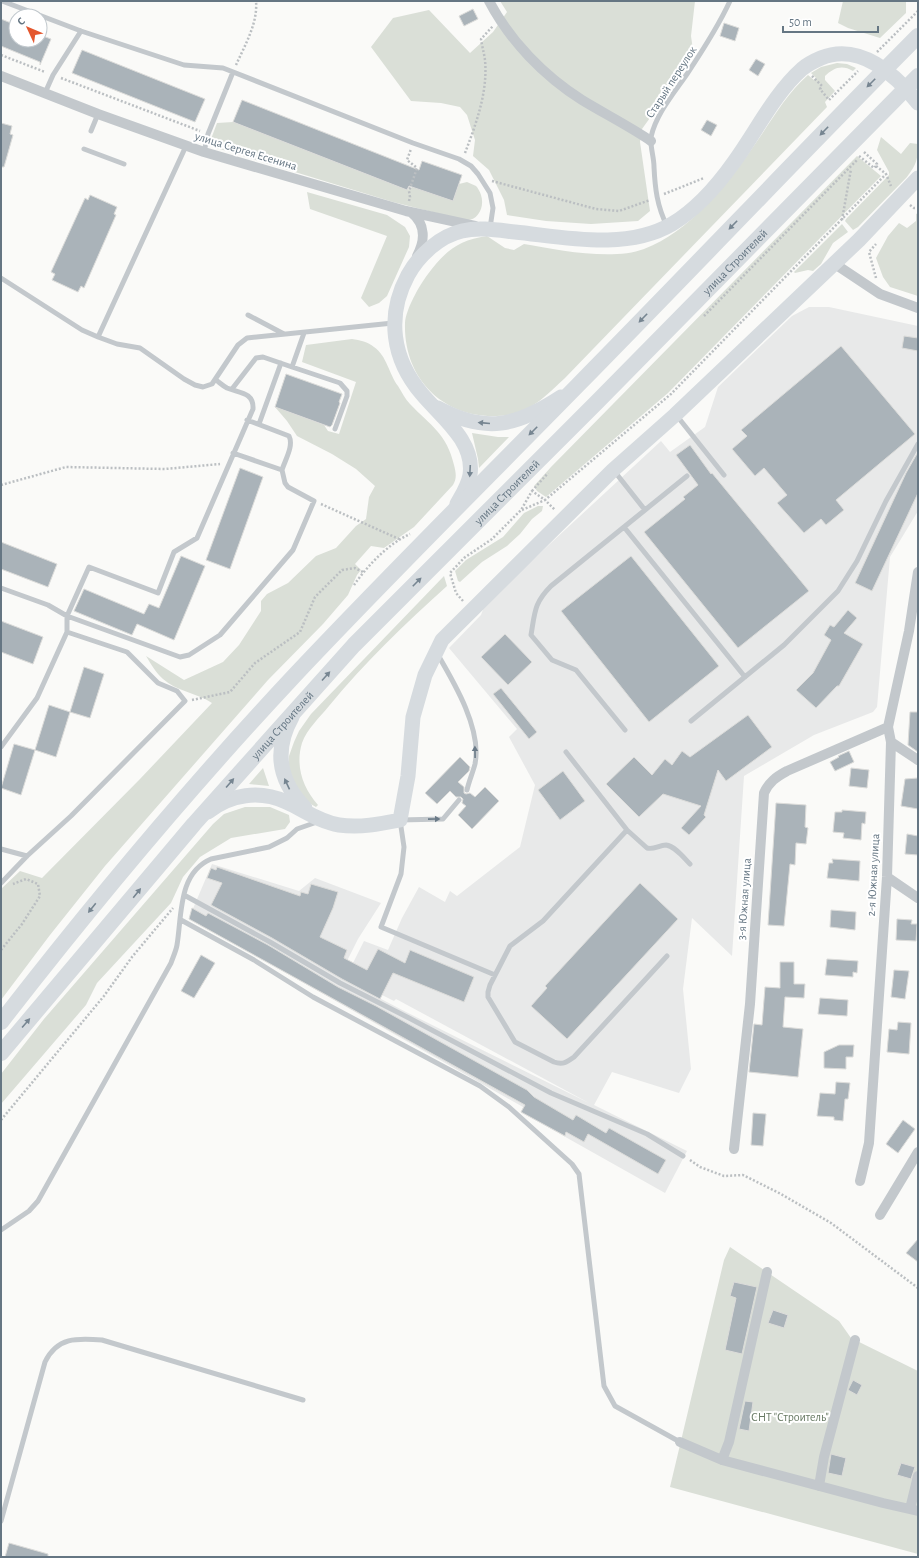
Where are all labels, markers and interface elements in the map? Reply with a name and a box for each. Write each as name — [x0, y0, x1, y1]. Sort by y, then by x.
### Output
north arrow — [8, 8, 48, 48]
scale bar — [783, 8, 878, 34]
text: С — [15, 15, 27, 27]
text: 50 m — [789, 16, 812, 28]
street label: Старый переулок — [643, 44, 700, 121]
one-way arrow — [866, 78, 876, 88]
one-way arrow — [820, 127, 829, 136]
street label: улица Сергея Есенина — [192, 129, 299, 173]
one-way arrow — [729, 220, 738, 230]
street label: улица Строителей — [700, 227, 770, 298]
one-way arrow — [638, 313, 648, 323]
one-way arrow — [478, 420, 490, 427]
one-way arrow — [528, 426, 538, 436]
street label: улица Строителей — [471, 457, 542, 528]
one-way arrow — [466, 465, 473, 477]
one-way arrow — [412, 578, 422, 587]
one-way arrow — [321, 671, 330, 680]
street label: улица Строителей — [248, 689, 316, 763]
one-way arrow — [472, 745, 478, 758]
one-way arrow — [226, 778, 235, 788]
one-way arrow — [284, 778, 290, 790]
one-way arrow — [428, 816, 440, 823]
street label: 2-я Южная улица — [865, 833, 882, 917]
street label: 3-я Южная улица — [735, 857, 754, 941]
one-way arrow — [132, 887, 141, 898]
one-way arrow — [88, 902, 96, 913]
one-way arrow — [21, 1018, 30, 1028]
park label: СНТ "Строитель" — [751, 1411, 829, 1423]

